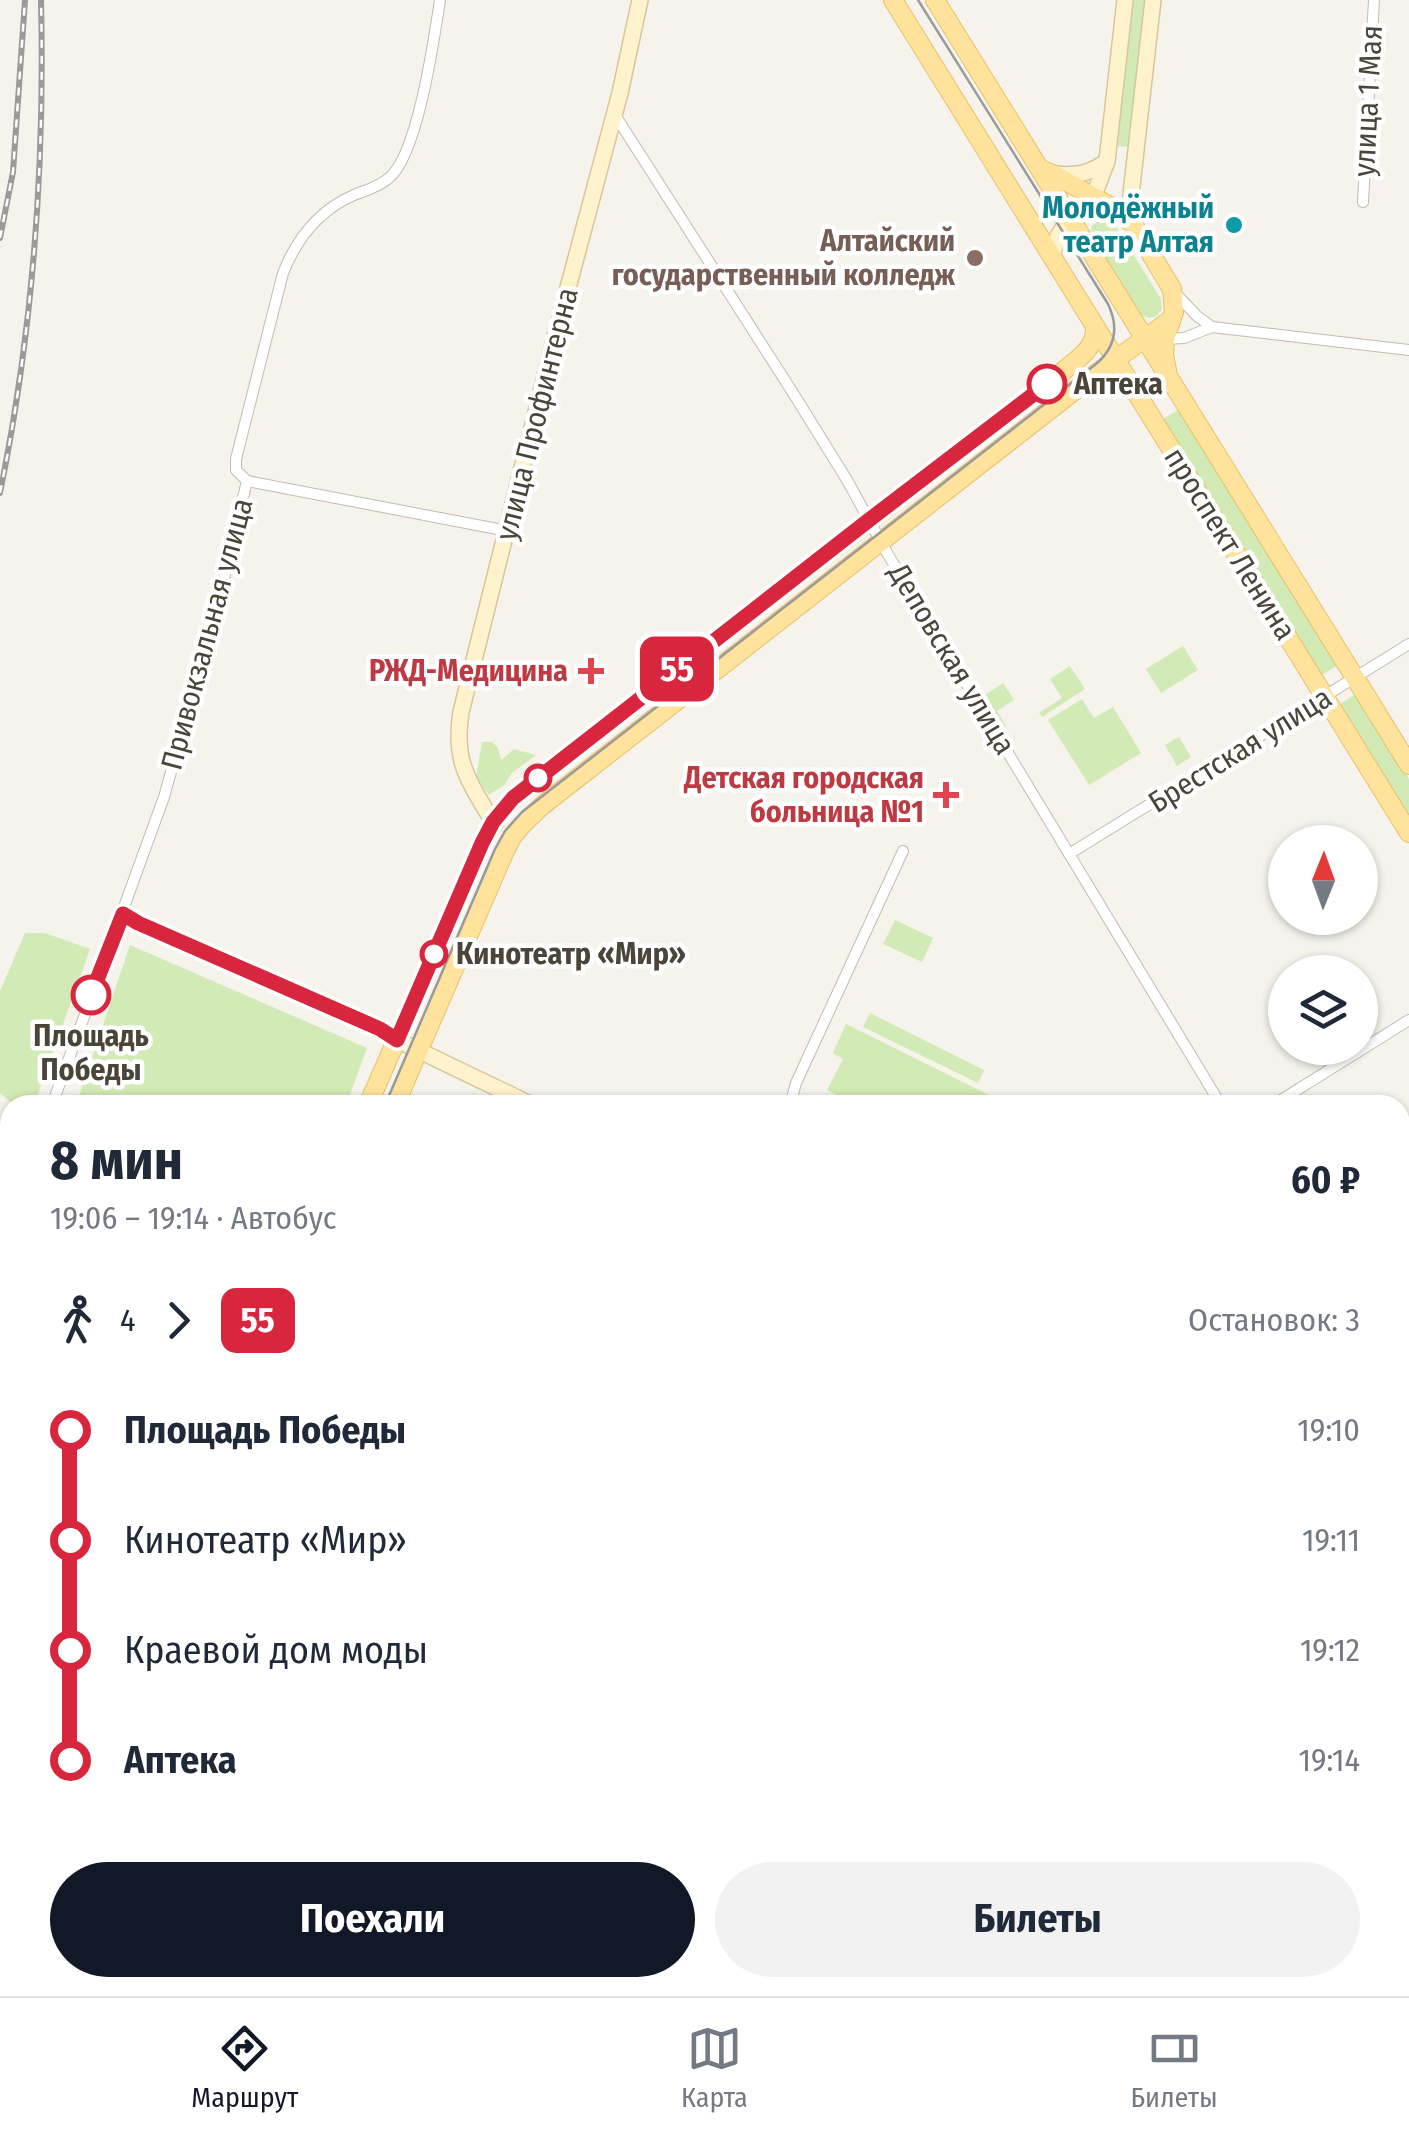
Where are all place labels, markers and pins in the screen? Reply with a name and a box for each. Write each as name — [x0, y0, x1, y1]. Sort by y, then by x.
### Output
place label: Молодёжный театр Алтая — [1042, 190, 1214, 260]
marker: Молодёжный театр Алтая — [1223, 214, 1245, 236]
place label: Алтайский государственный колледж — [612, 223, 956, 293]
marker: Алтайский государственный колледж — [964, 247, 986, 269]
marker: Аптека — [1028, 365, 1066, 403]
place label: Аптека — [1073, 366, 1163, 402]
place label: РЖД-Медицина — [369, 653, 568, 689]
marker: РЖД-Медицина — [578, 658, 604, 684]
place label: Детская городская больница №1 — [683, 760, 924, 830]
unlabelled marker — [525, 765, 551, 791]
marker: Детская городская больница №1 — [933, 782, 959, 808]
place label: Кинотеатр «Мир» — [456, 936, 686, 972]
marker: Кинотеатр «Мир» — [421, 941, 447, 967]
marker: Площадь Победы — [72, 976, 110, 1014]
place label: Площадь Победы — [33, 1018, 149, 1088]

